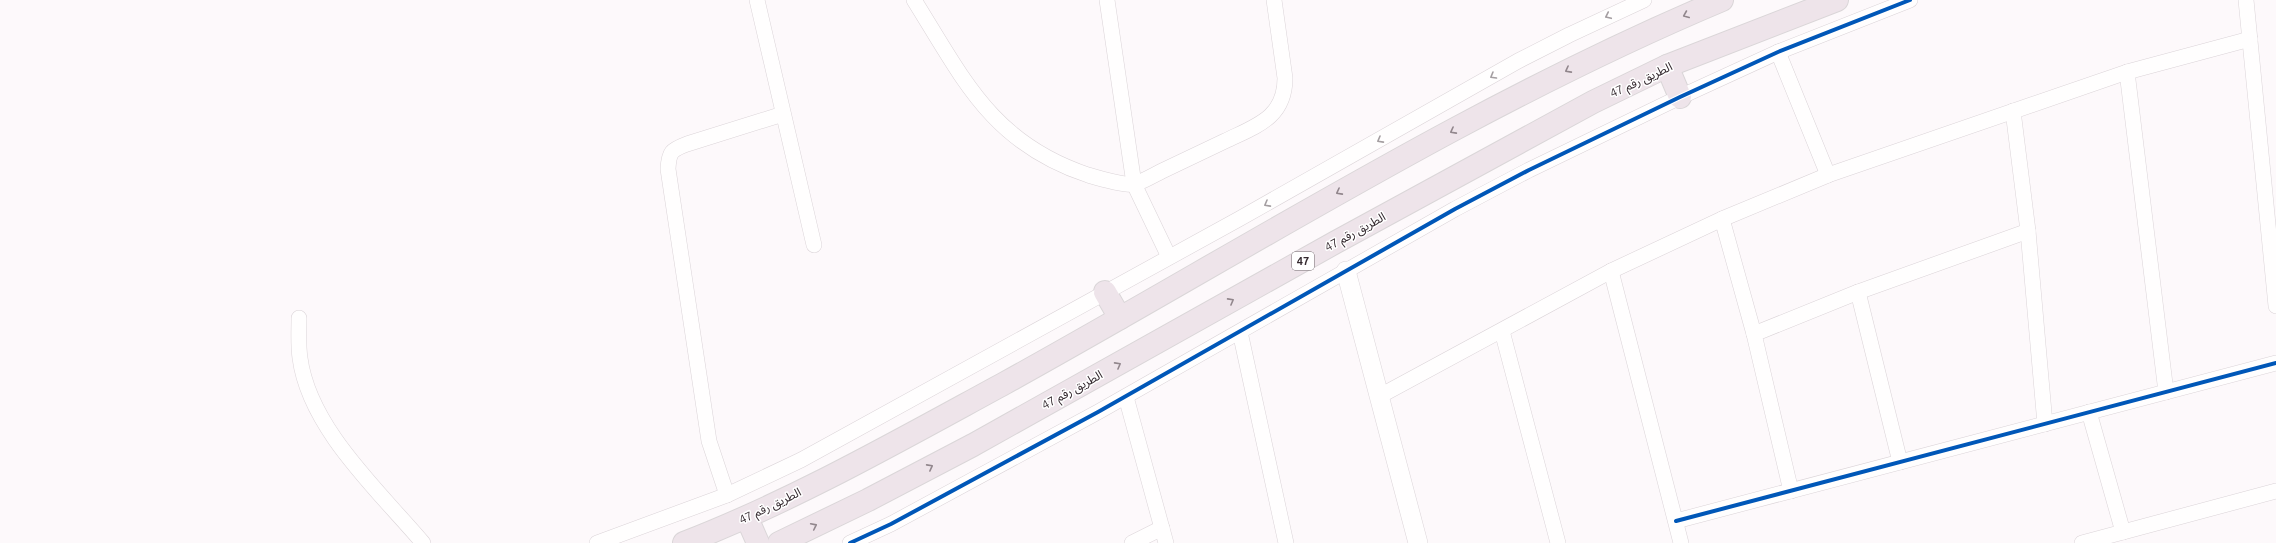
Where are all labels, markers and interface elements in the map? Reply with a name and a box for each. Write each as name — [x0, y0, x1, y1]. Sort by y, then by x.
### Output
one-way arrow — [1682, 10, 1690, 18]
one-way arrow — [1605, 11, 1613, 19]
street label: الطريق رقم 47 — [1608, 59, 1675, 102]
one-way arrow — [1565, 65, 1572, 73]
one-way arrow — [1490, 71, 1497, 78]
one-way arrow — [1450, 126, 1457, 133]
one-way arrow — [1377, 135, 1384, 142]
one-way arrow — [1335, 188, 1343, 195]
one-way arrow — [1264, 199, 1271, 206]
street label: الطريق رقم 47 — [1322, 209, 1389, 256]
road number: 47 — [1292, 252, 1314, 270]
one-way arrow — [1227, 299, 1234, 306]
one-way arrow — [1114, 362, 1121, 369]
street label: الطريق رقم 47 — [1039, 367, 1106, 414]
one-way arrow — [926, 465, 933, 472]
street label: الطريق رقم 47 — [737, 485, 804, 529]
one-way arrow — [810, 523, 817, 531]

